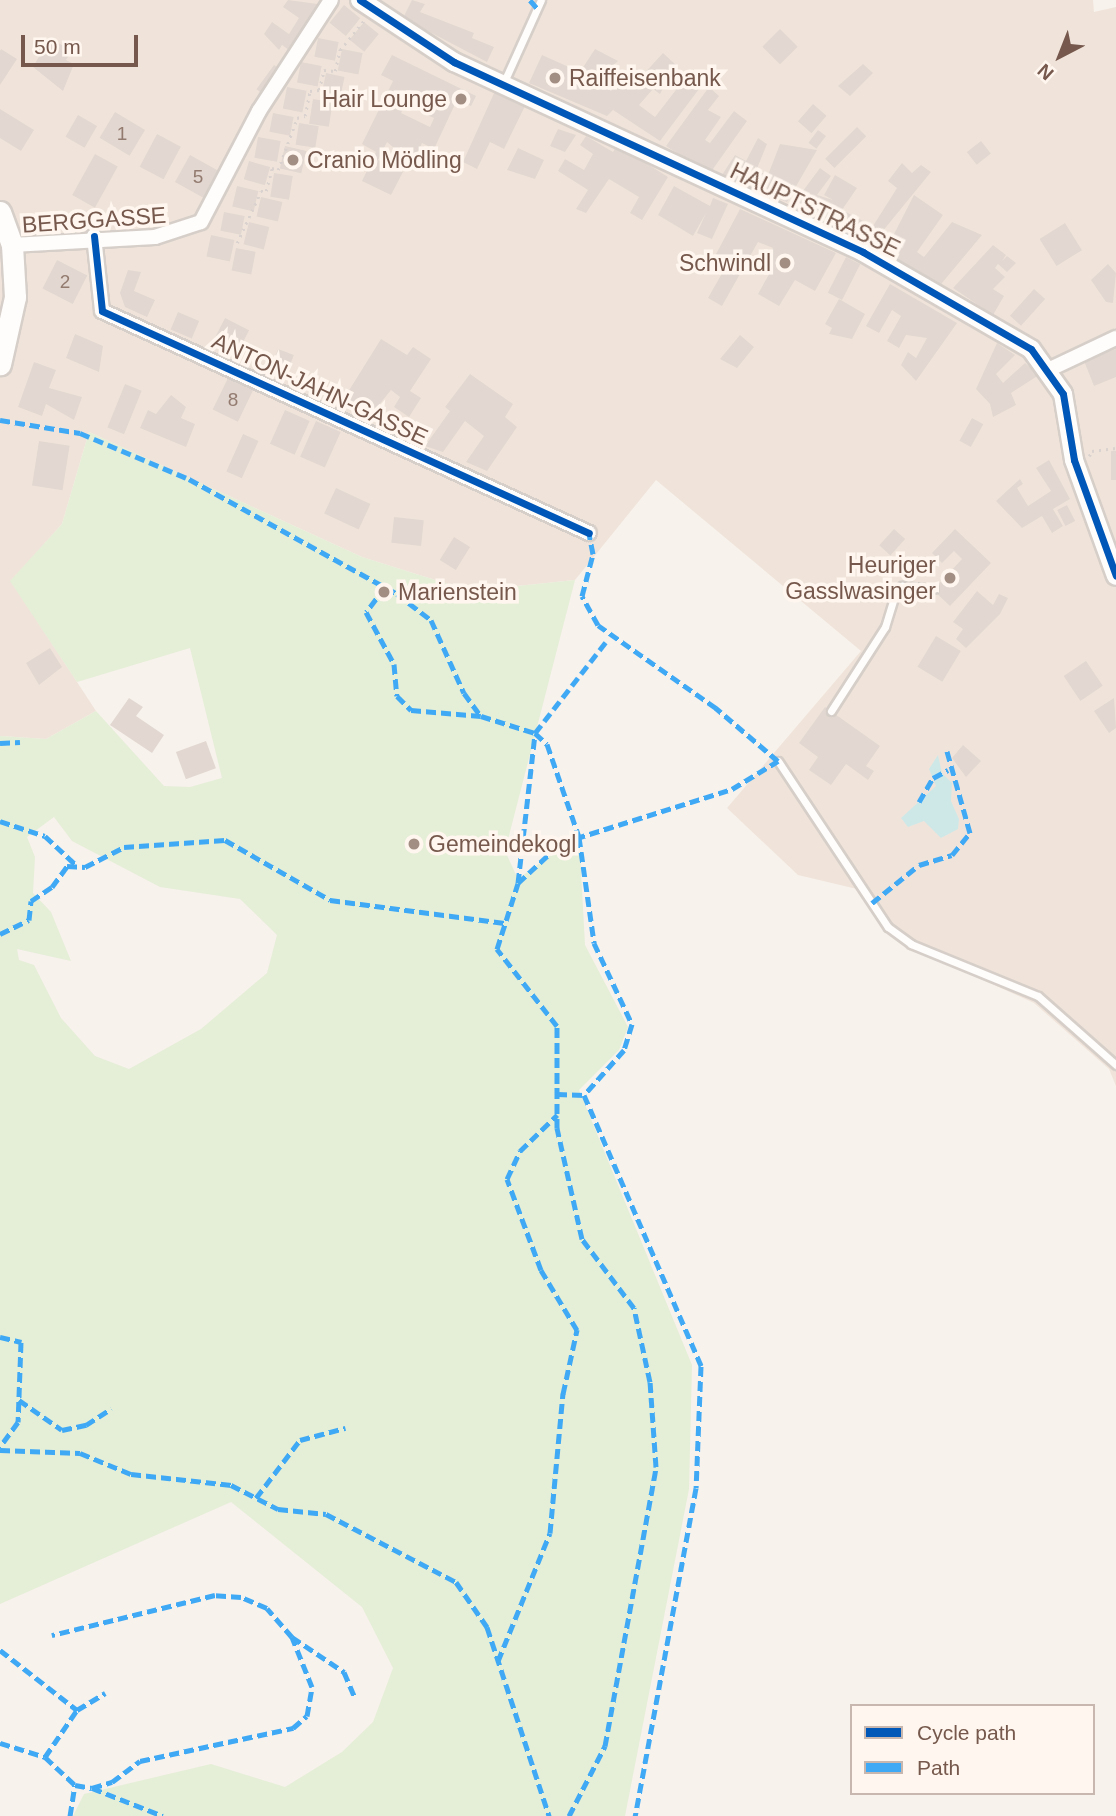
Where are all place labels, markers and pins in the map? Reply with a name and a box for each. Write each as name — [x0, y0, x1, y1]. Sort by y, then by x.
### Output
place label: Raiffeisenbank — [569, 64, 721, 92]
marker: Raiffeisenbank — [547, 70, 563, 86]
place label: Hair Lounge — [322, 85, 447, 113]
marker: Hair Lounge — [453, 91, 469, 107]
place label: Cranio Mödling — [307, 146, 462, 174]
marker: Cranio Mödling — [285, 152, 301, 168]
place label: Schwindl — [679, 249, 771, 277]
marker: Schwindl — [777, 255, 793, 271]
place label: Heuriger Gasslwasinger — [785, 551, 936, 605]
marker: Heuriger Gasslwasinger — [942, 570, 958, 586]
place label: Marienstein — [398, 578, 517, 606]
marker: Marienstein — [376, 584, 392, 600]
place label: Gemeindekogl — [428, 830, 576, 858]
marker: Gemeindekogl — [406, 836, 422, 852]

